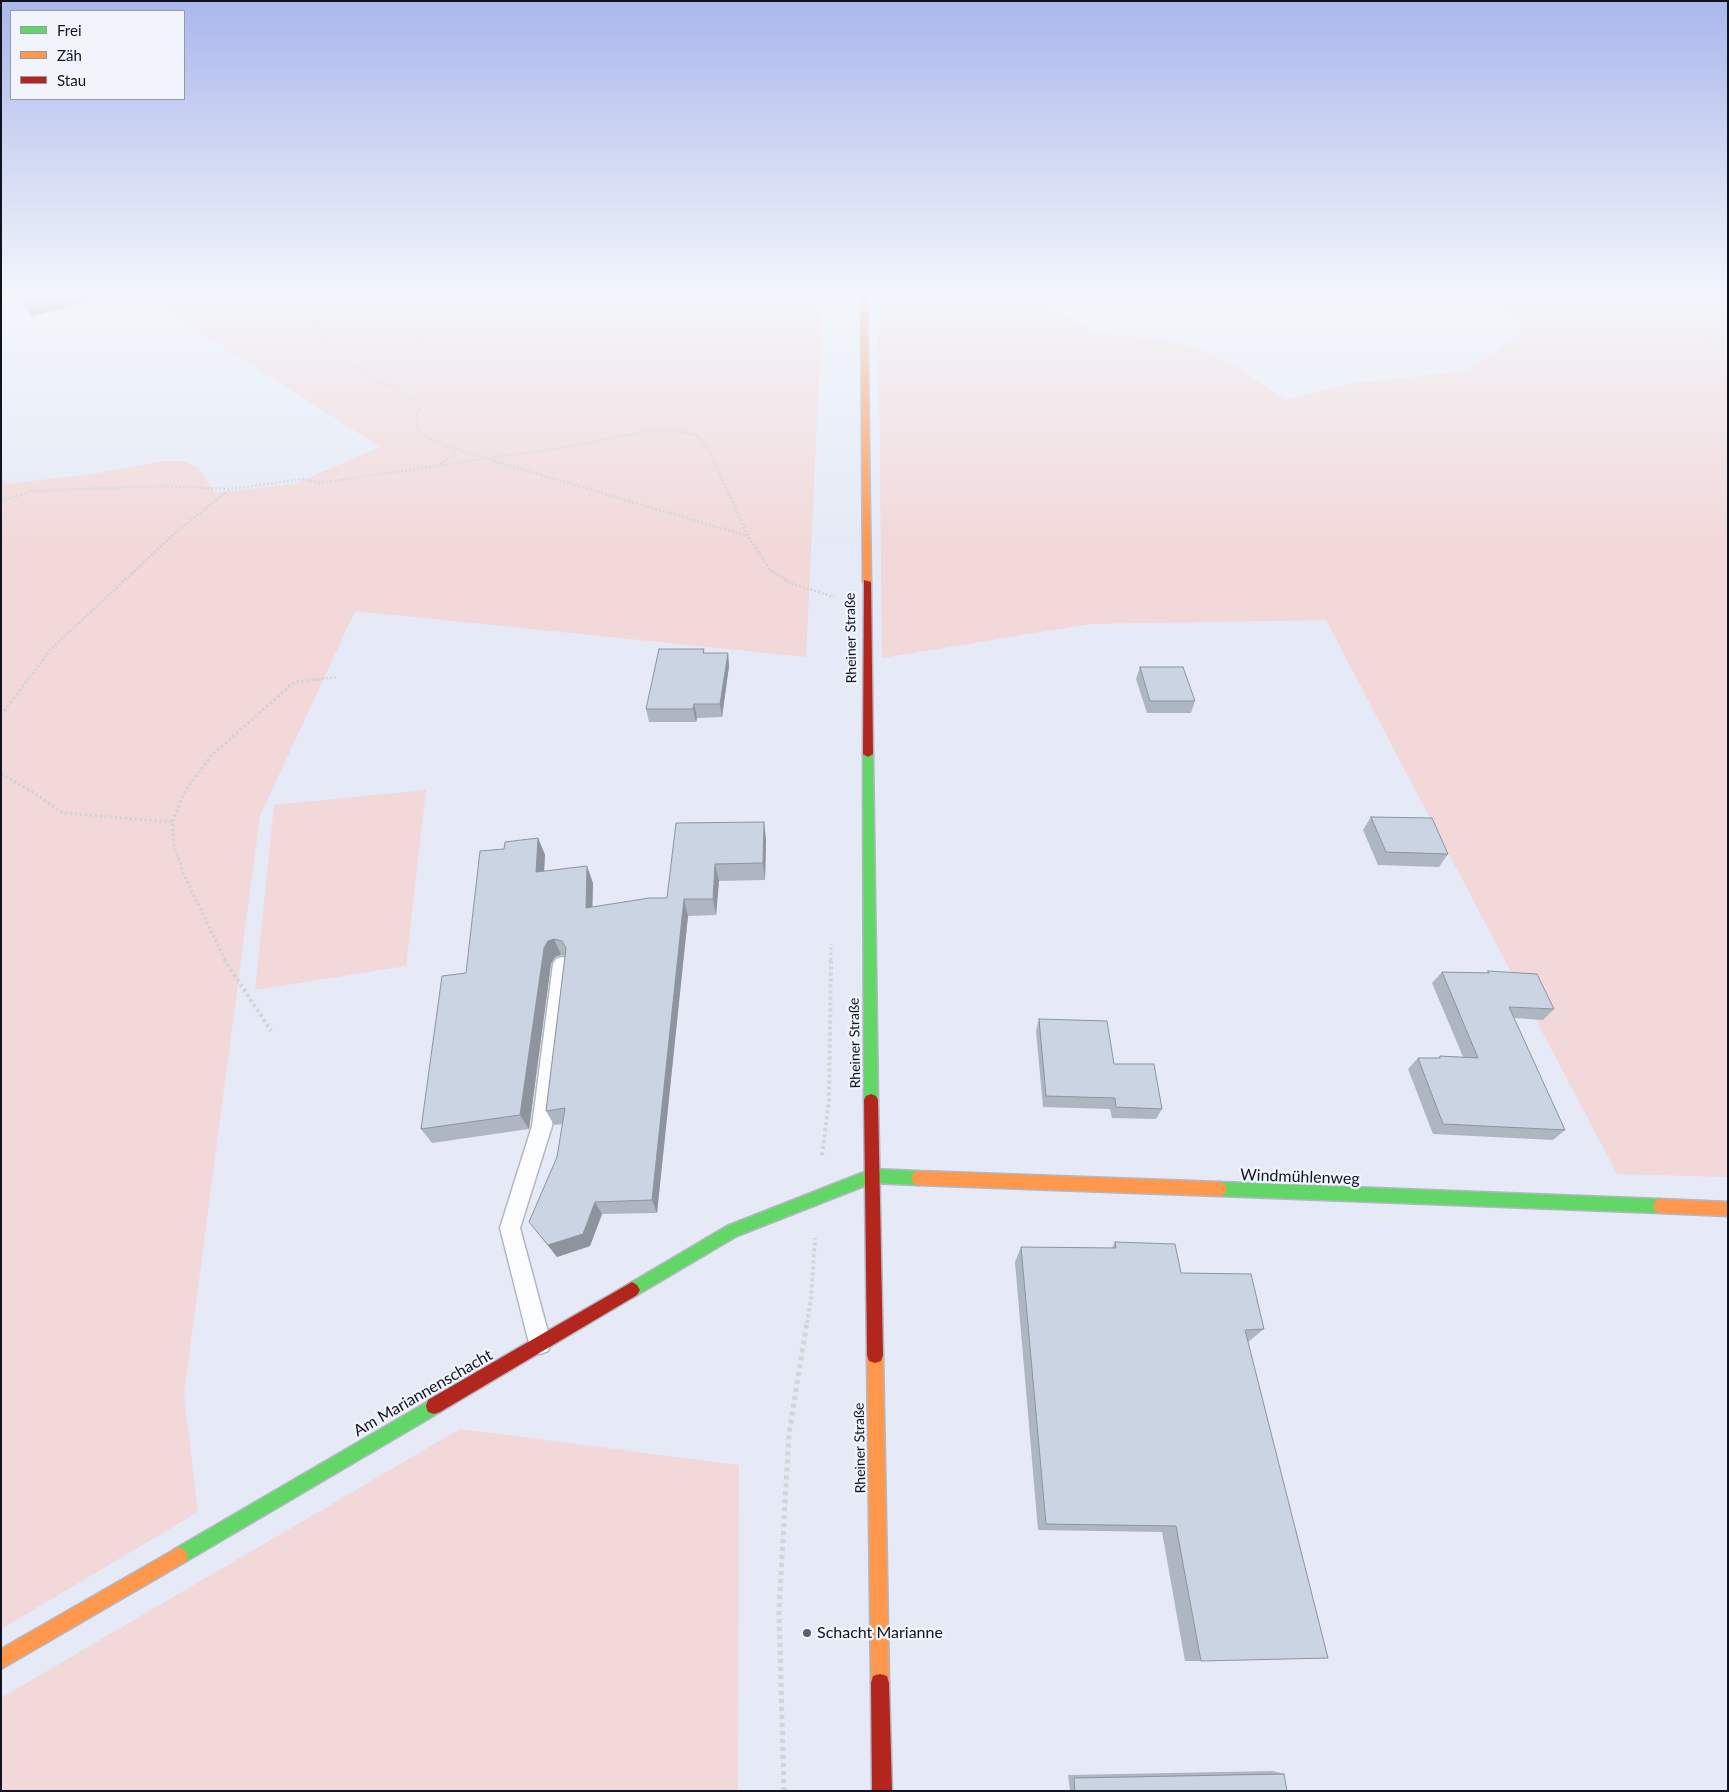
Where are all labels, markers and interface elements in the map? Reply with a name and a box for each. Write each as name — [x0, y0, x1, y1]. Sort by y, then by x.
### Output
legend — [10, 10, 185, 100]
text: Frei — [57, 21, 82, 39]
text: Zäh — [57, 46, 82, 64]
text: Stau — [57, 71, 86, 89]
street label: Rheiner Straße — [842, 592, 860, 684]
street label: Rheiner Straße — [846, 997, 864, 1089]
street label: Windmühlenweg — [1240, 1165, 1360, 1189]
street label: Am Mariannenschacht — [350, 1345, 496, 1441]
street label: Rheiner Straße — [851, 1402, 869, 1494]
place label: Schacht Marianne — [817, 1623, 943, 1643]
marker: Schacht Marianne — [801, 1627, 813, 1639]

